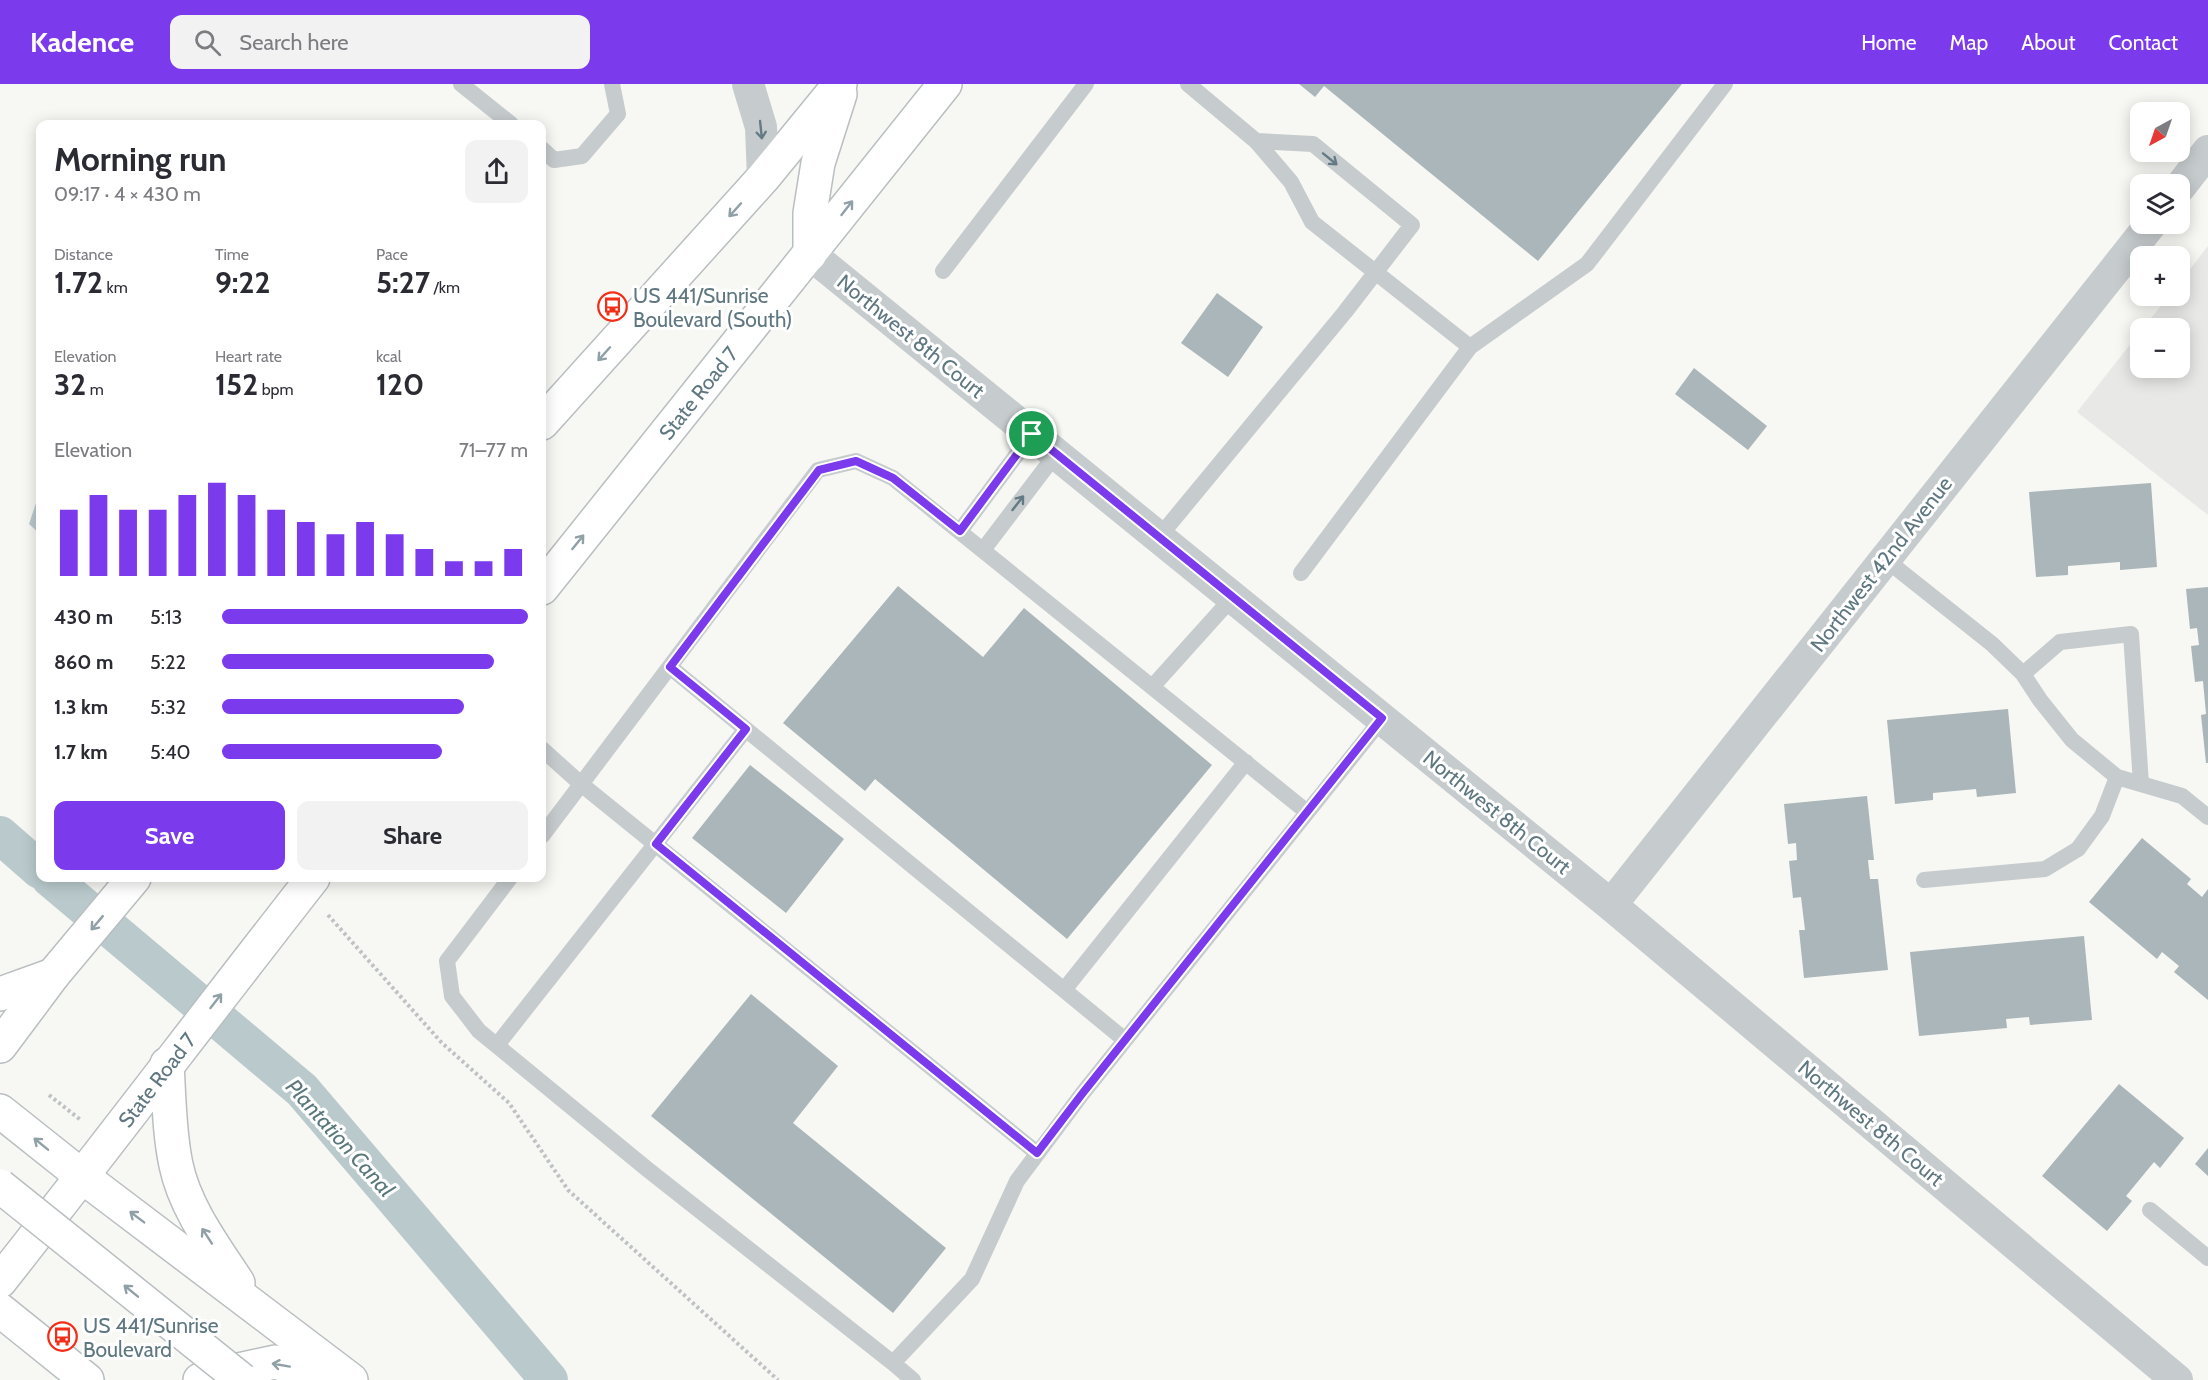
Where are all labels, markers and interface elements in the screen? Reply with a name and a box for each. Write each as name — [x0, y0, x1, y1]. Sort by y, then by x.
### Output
search box — [170, 15, 590, 69]
text: Kadence — [30, 25, 134, 59]
icon: search — [191, 26, 224, 59]
text: Search here — [239, 29, 349, 56]
text: Home — [1861, 30, 1917, 55]
text: Map — [1950, 30, 1988, 55]
text: About — [2021, 30, 2075, 55]
text: Contact — [2108, 30, 2178, 55]
north arrow — [2130, 102, 2190, 162]
map controls — [2130, 102, 2190, 378]
one-way arrow — [756, 120, 767, 140]
text: Morning run — [54, 139, 226, 179]
button: share — [465, 140, 528, 203]
one-way arrow — [1322, 152, 1338, 165]
button: layers — [2130, 174, 2190, 234]
text: 09:17 · 4 × 430 m — [54, 182, 201, 206]
one-way arrow — [840, 200, 853, 216]
one-way arrow — [728, 202, 742, 217]
text: Distance — [54, 245, 113, 264]
text: Time — [215, 245, 249, 264]
text: Pace — [376, 245, 408, 264]
button: + — [2130, 246, 2190, 306]
text: 1.72 — [54, 264, 103, 301]
text: 9:22 — [215, 264, 270, 301]
text: 5:27 — [376, 264, 430, 301]
street label: Northwest 8th Court — [832, 269, 990, 403]
text: km — [103, 278, 128, 297]
text: /km — [430, 278, 460, 297]
place label: US 441/Sunrise Boulevard (South) — [633, 283, 792, 332]
bus stop icon: US 441/Sunrise Boulevard (South) — [596, 291, 628, 323]
button: − — [2130, 318, 2190, 378]
street label: State Road 7 — [653, 341, 743, 444]
text: Elevation — [54, 347, 117, 366]
text: Heart rate — [215, 347, 282, 366]
text: kcal — [376, 347, 402, 366]
one-way arrow — [597, 347, 611, 362]
text: 32 — [54, 366, 86, 403]
text: 152 — [215, 366, 258, 403]
text: 120 — [376, 366, 424, 403]
text: m — [86, 380, 104, 399]
text: bpm — [258, 380, 294, 399]
pin — [1006, 408, 1057, 459]
icon: arrive — [1015, 417, 1048, 450]
text: Elevation — [54, 438, 132, 462]
text: 71–77 m — [459, 438, 528, 462]
street label: Northwest 42nd Avenue — [1805, 471, 1957, 656]
one-way arrow — [1012, 496, 1025, 512]
one-way arrow — [572, 535, 585, 551]
text: 430 m — [54, 605, 113, 629]
text: 5:13 — [150, 605, 182, 629]
text: 860 m — [54, 650, 113, 674]
text: 5:22 — [150, 650, 186, 674]
text: 1.3 km — [54, 695, 108, 719]
text: 5:32 — [150, 695, 186, 719]
text: 1.7 km — [54, 740, 108, 764]
text: 5:40 — [150, 740, 191, 764]
street label: Northwest 8th Court — [1418, 745, 1576, 879]
button: Save — [54, 801, 285, 870]
button: Share — [297, 801, 528, 870]
one-way arrow — [90, 915, 103, 931]
one-way arrow — [210, 994, 223, 1010]
street label: State Road 7 — [112, 1027, 201, 1132]
street label: Northwest 8th Court — [1793, 1055, 1949, 1191]
water label: Plantation Canal — [280, 1073, 401, 1203]
one-way arrow — [34, 1138, 50, 1151]
one-way arrow — [129, 1211, 145, 1224]
one-way arrow — [201, 1228, 213, 1245]
one-way arrow — [123, 1284, 139, 1297]
place label: US 441/Sunrise Boulevard — [83, 1313, 219, 1362]
bus stop icon: US 441/Sunrise Boulevard — [46, 1321, 78, 1353]
one-way arrow — [272, 1359, 291, 1370]

